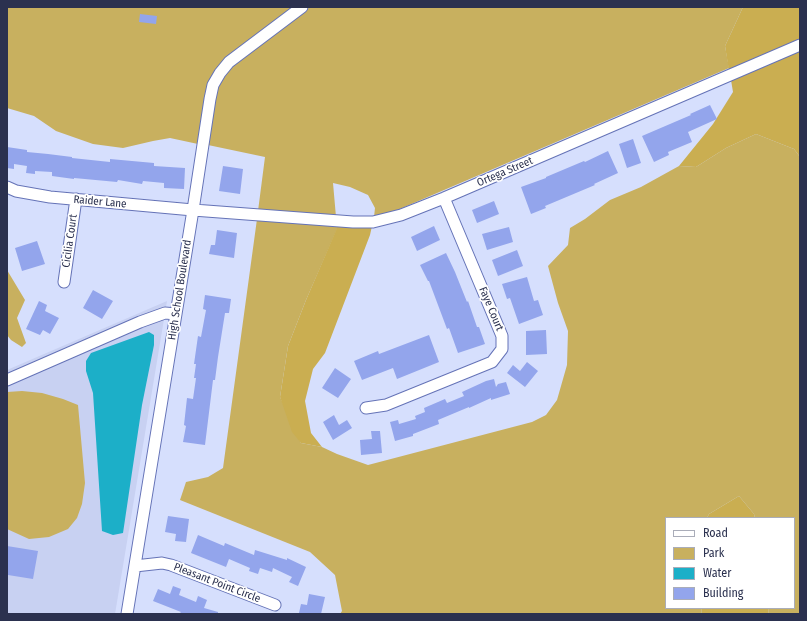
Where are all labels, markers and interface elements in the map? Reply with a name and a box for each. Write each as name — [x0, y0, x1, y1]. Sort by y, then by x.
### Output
street label: Ortega Street — [475, 154, 535, 190]
street label: Raider Lane — [73, 193, 127, 211]
street label: Cicilia Court — [60, 213, 80, 269]
street label: High School Boulevard — [166, 239, 194, 341]
street label: Faye Court — [476, 285, 506, 333]
legend — [665, 517, 795, 609]
text: Road — [703, 526, 728, 540]
text: Park — [703, 546, 724, 560]
street label: Pleasant Point Circle — [172, 560, 262, 606]
text: Water — [703, 566, 731, 580]
text: Building — [703, 586, 743, 600]

